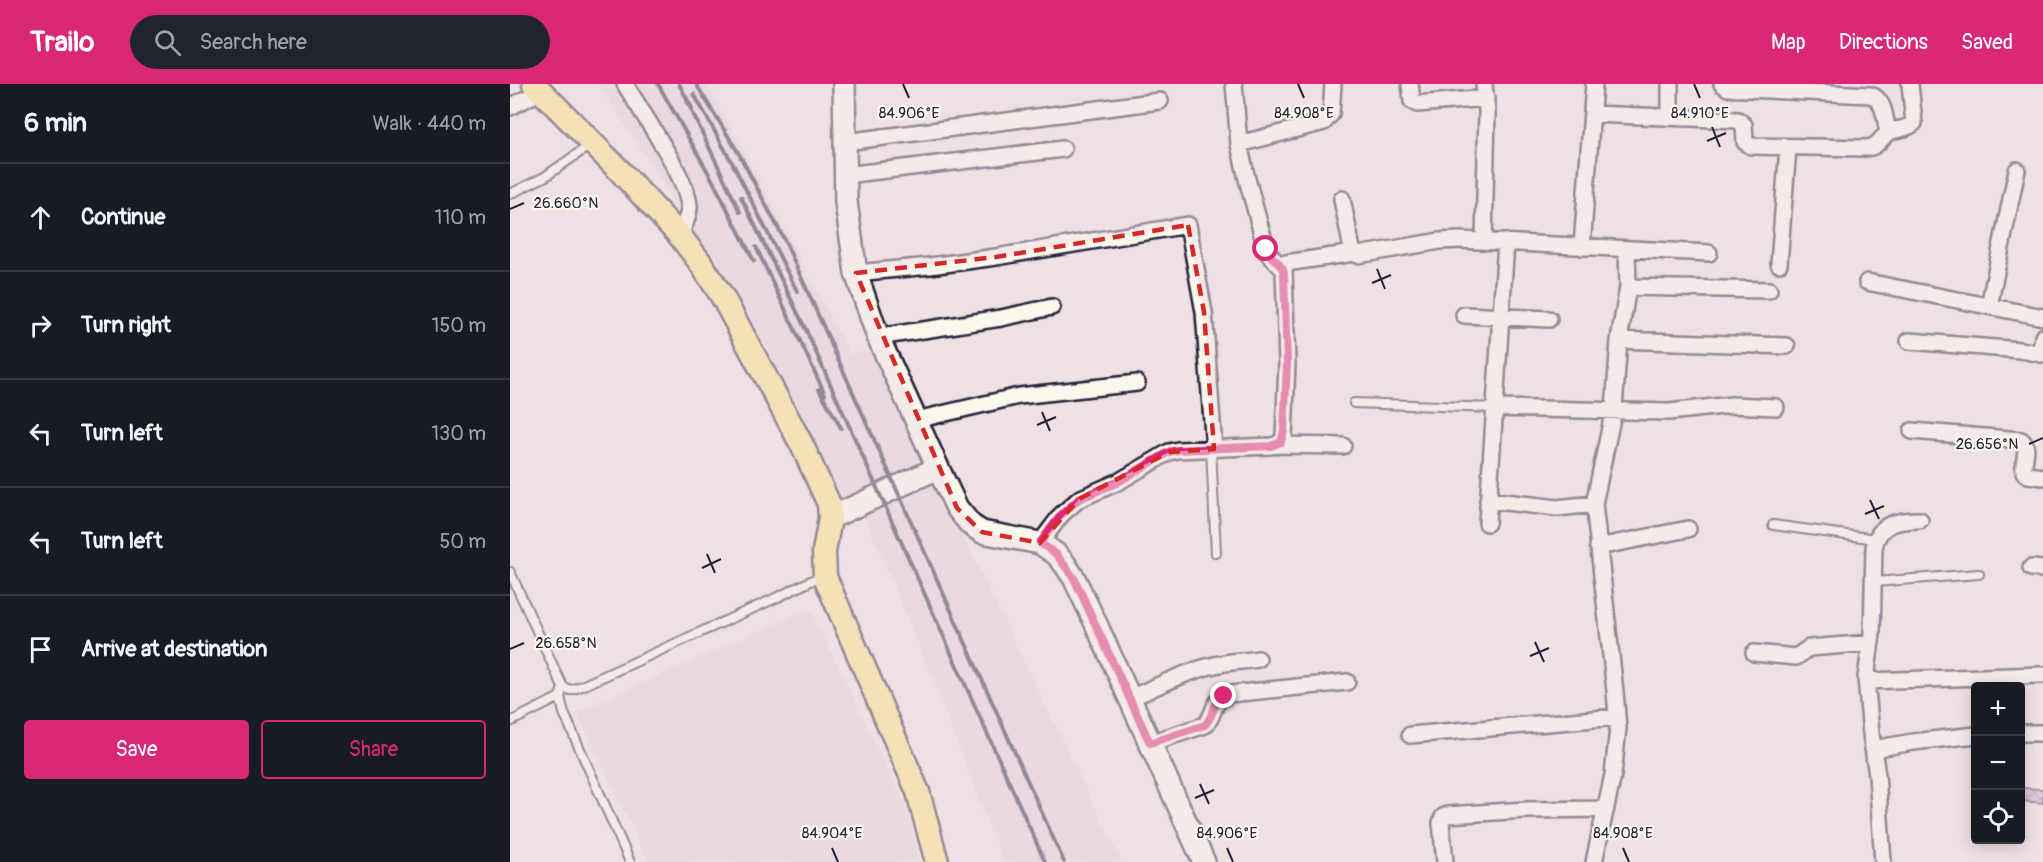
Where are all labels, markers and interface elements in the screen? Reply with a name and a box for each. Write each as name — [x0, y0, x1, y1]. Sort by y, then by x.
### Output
search box — [130, 15, 550, 69]
text: Trailo — [30, 25, 94, 60]
icon: search — [151, 26, 184, 59]
text: Search here — [199, 28, 307, 56]
text: Map — [1771, 29, 1806, 56]
text: Directions — [1839, 29, 1928, 56]
text: Saved — [1961, 29, 2013, 56]
text: 84.906°E — [879, 104, 940, 123]
text: 84.908°E — [1274, 104, 1334, 123]
text: 84.910°E — [1671, 104, 1729, 123]
text: 6 min — [24, 107, 87, 139]
text: Walk · 440 m — [372, 111, 486, 136]
text: 26.660°N — [534, 194, 598, 213]
icon: ahead — [24, 201, 57, 234]
text: Continue — [81, 203, 165, 231]
text: 110 m — [435, 205, 486, 230]
route start — [1252, 235, 1278, 261]
icon: right — [24, 309, 57, 342]
text: Turn right — [81, 311, 171, 339]
text: 150 m — [432, 313, 486, 338]
icon: left — [24, 417, 57, 450]
text: Turn left — [81, 419, 163, 447]
text: 130 m — [431, 421, 486, 446]
text: 26.656°N — [1956, 435, 2018, 454]
icon: left — [24, 525, 57, 558]
text: Turn left — [81, 527, 163, 555]
text: 50 m — [439, 529, 486, 554]
icon: arrive — [24, 633, 57, 666]
text: 26.658°N — [535, 634, 597, 653]
text: Arrive at destination — [81, 635, 267, 663]
route end — [1210, 682, 1236, 708]
map controls — [1971, 682, 2025, 844]
button: + — [1971, 682, 2025, 736]
button: Save — [24, 720, 249, 779]
button: Share — [261, 720, 486, 779]
button: − — [1971, 736, 2025, 790]
button: locate — [1971, 790, 2025, 844]
text: 84.904°E — [802, 824, 862, 843]
text: 84.906°E — [1197, 824, 1258, 843]
text: 84.908°E — [1593, 824, 1653, 843]

